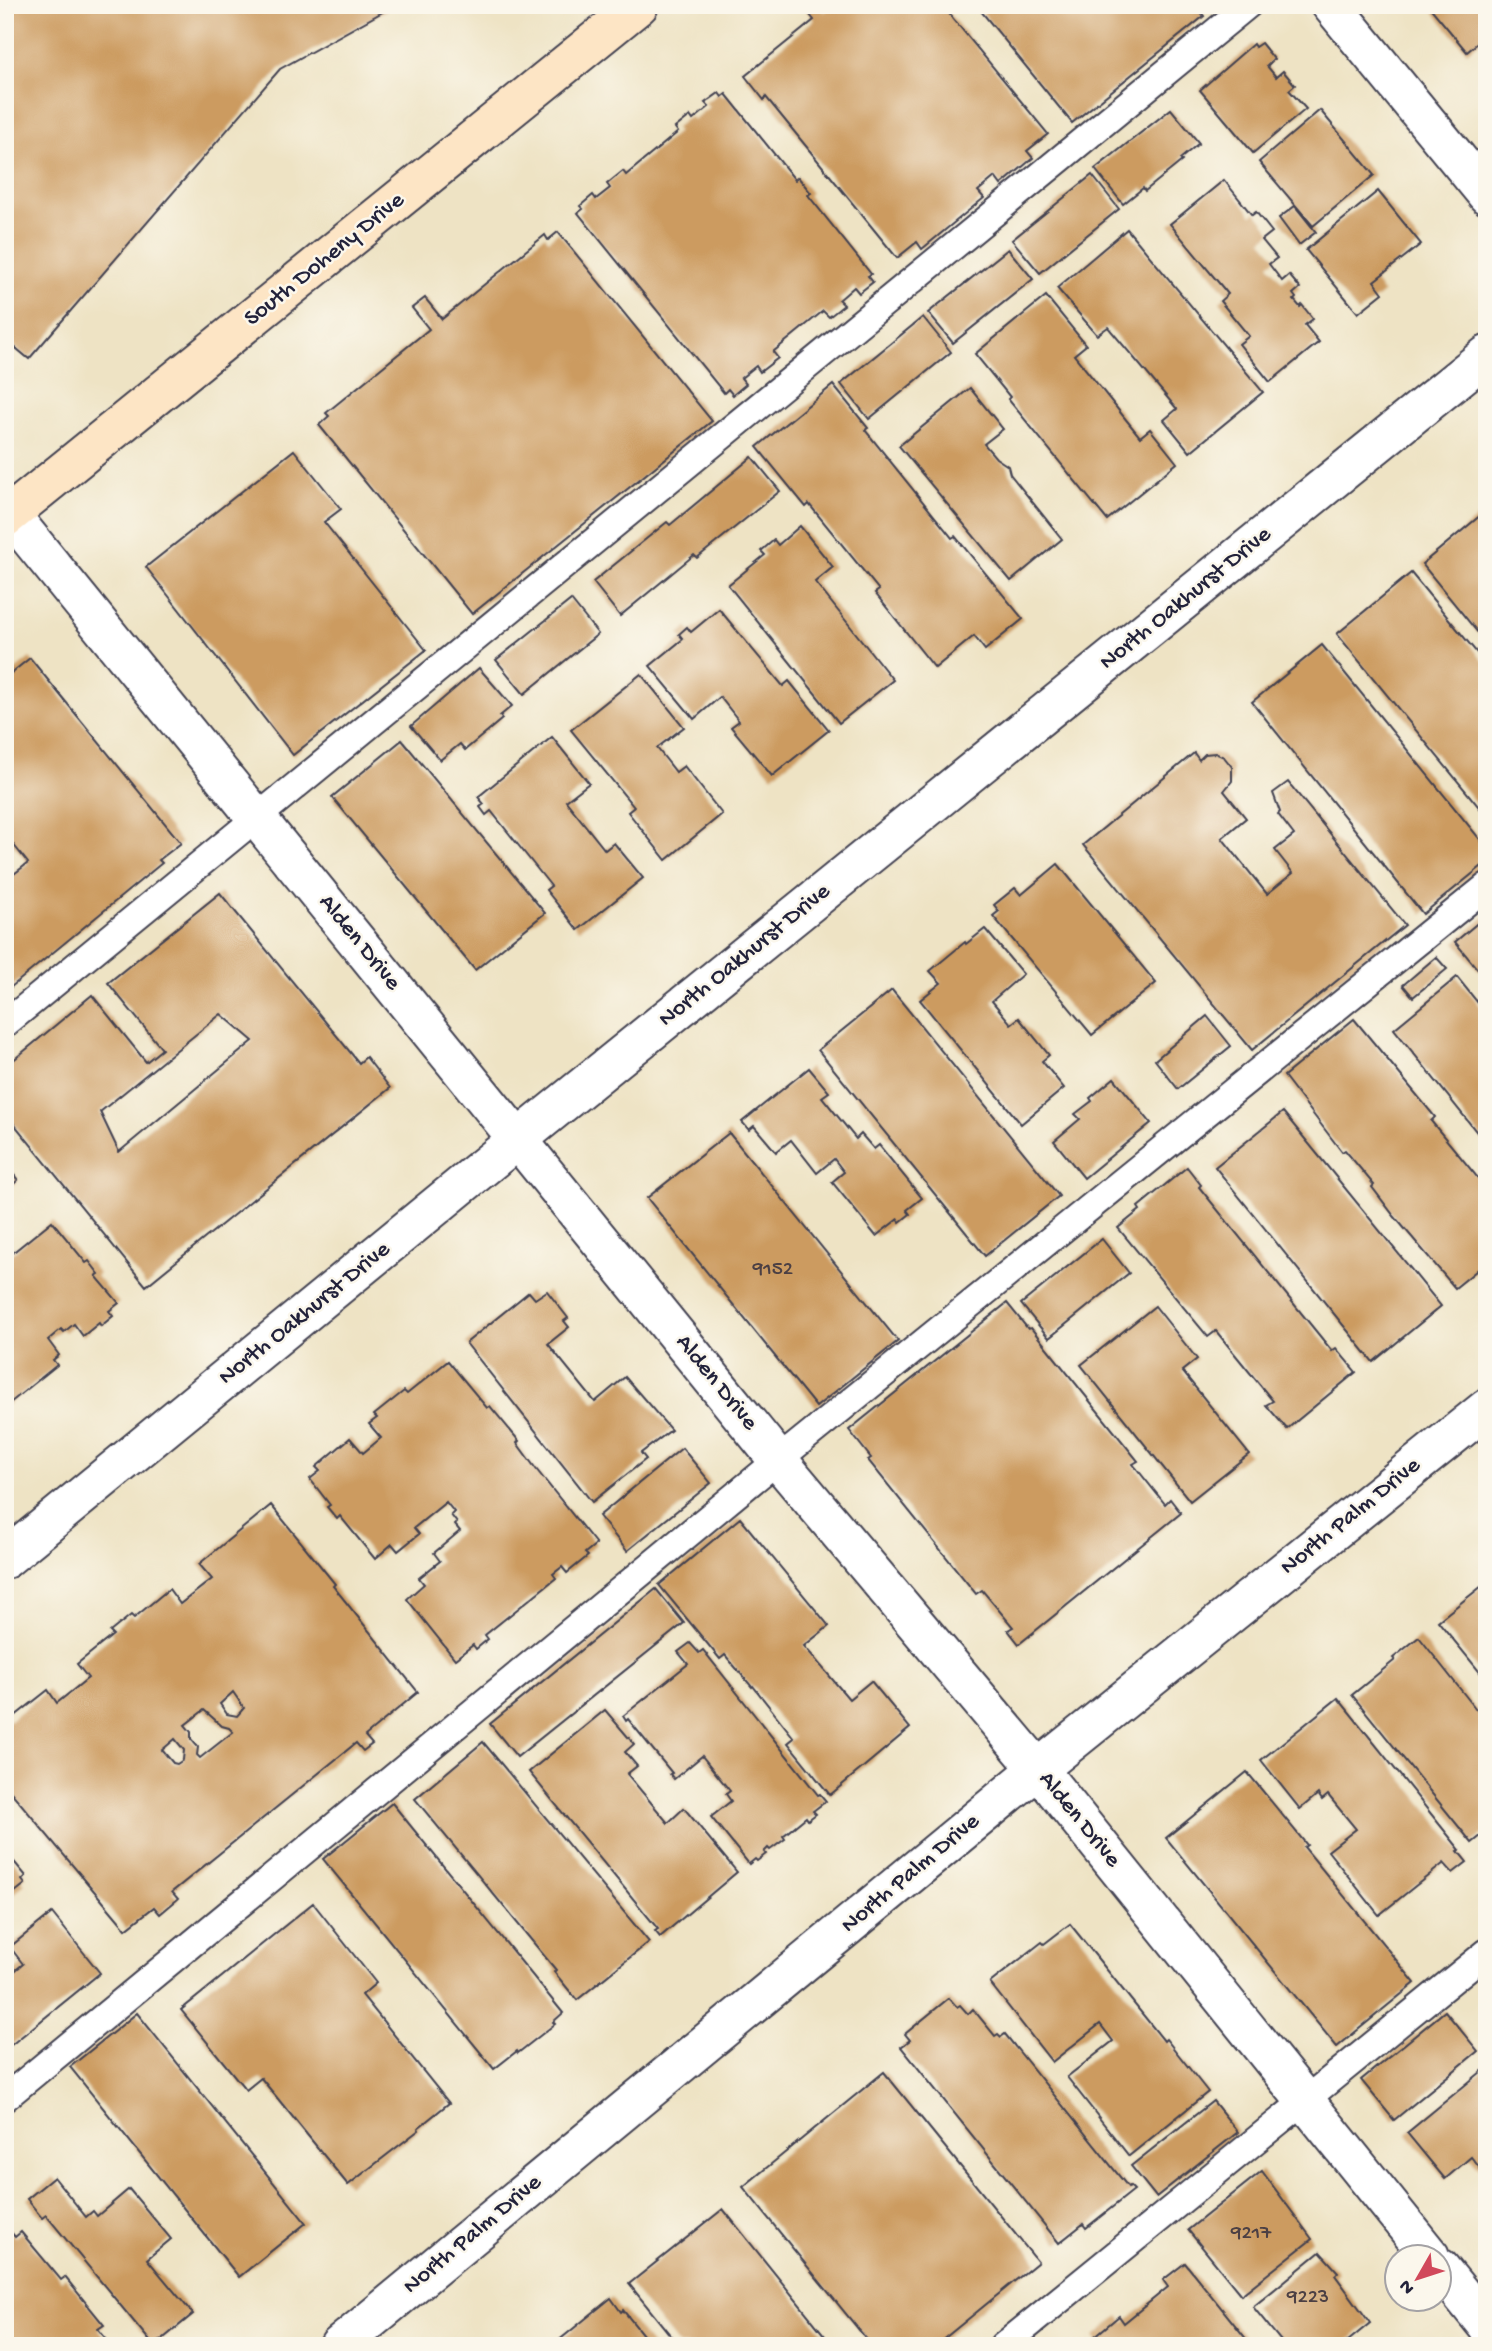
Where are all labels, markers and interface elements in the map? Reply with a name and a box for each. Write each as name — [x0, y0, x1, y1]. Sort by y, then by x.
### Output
street label: South Doheny Drive — [239, 186, 411, 334]
street label: North Oakhurst Drive — [1094, 520, 1278, 677]
street label: North Oakhurst Drive — [653, 877, 837, 1034]
street label: Alden Drive — [311, 889, 407, 997]
street label: North Oakhurst Drive — [213, 1235, 397, 1392]
house number: 9152 — [752, 1258, 793, 1283]
street label: Alden Drive — [668, 1329, 764, 1437]
street label: North Palm Drive — [1275, 1451, 1427, 1582]
street label: Alden Drive — [1031, 1766, 1127, 1874]
street label: North Palm Drive — [836, 1807, 987, 1940]
street label: North Palm Drive — [398, 2168, 549, 2301]
house number: 9217 — [1230, 2222, 1272, 2247]
north arrow — [1384, 2242, 1454, 2312]
text: N — [1395, 2274, 1420, 2299]
house number: 9223 — [1286, 2286, 1329, 2311]

